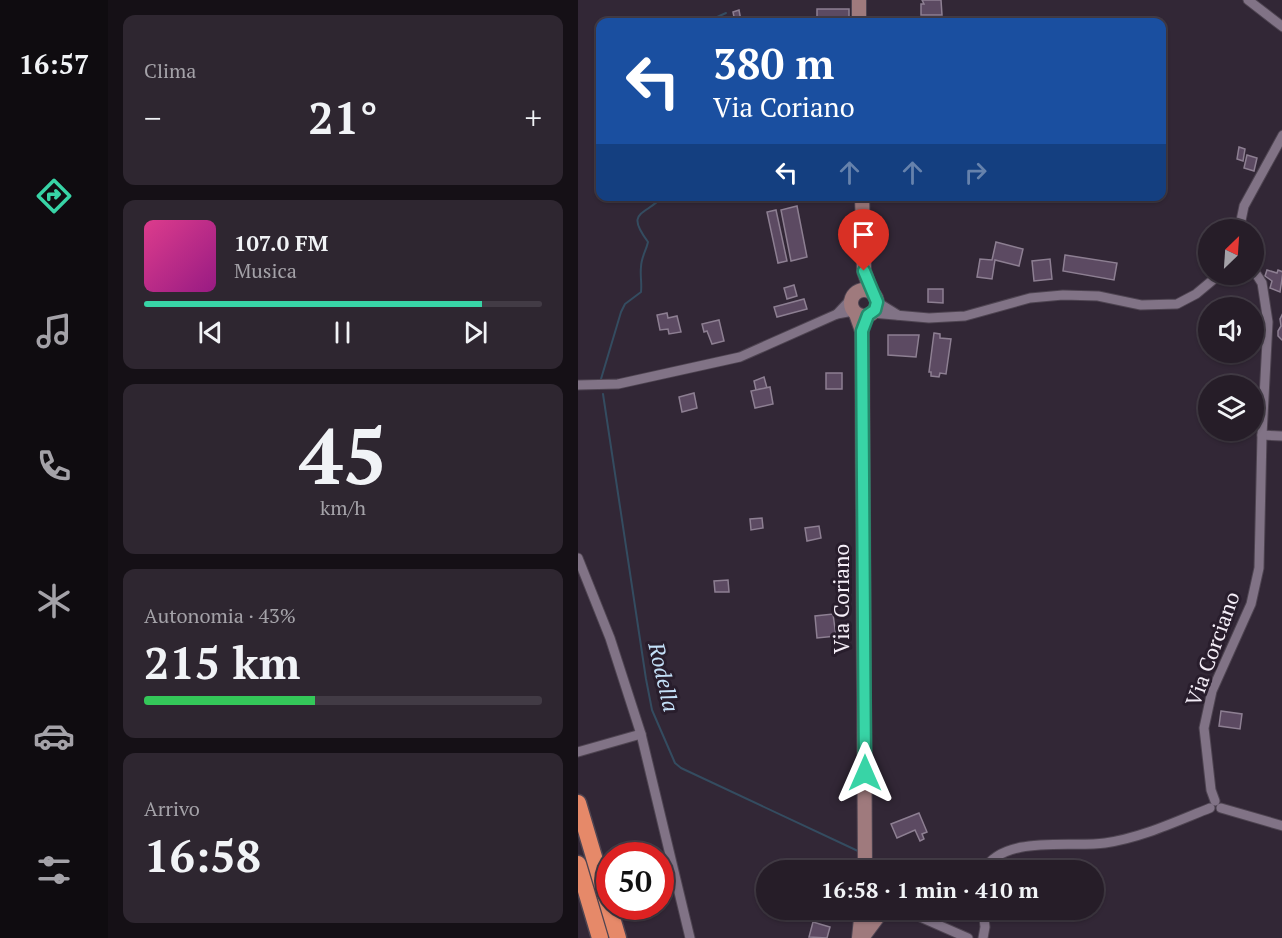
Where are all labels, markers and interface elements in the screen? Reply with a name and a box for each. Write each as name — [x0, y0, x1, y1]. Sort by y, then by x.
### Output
text: 380 m — [713, 35, 834, 91]
icon: left — [614, 42, 692, 120]
text: 16:57 — [19, 46, 89, 82]
text: Clima — [144, 57, 196, 84]
text: 21° — [308, 87, 378, 147]
text: Via Coriano — [713, 89, 855, 125]
text: − — [144, 96, 162, 139]
text: + — [524, 96, 542, 139]
icon: left — [770, 156, 803, 189]
icon: ahead — [833, 156, 866, 189]
icon: ahead — [896, 156, 929, 189]
icon: right — [959, 156, 992, 189]
icon: directions — [33, 175, 75, 217]
pin — [838, 209, 889, 271]
icon: arrive — [847, 218, 880, 251]
north arrow — [1198, 219, 1264, 285]
map controls — [1198, 219, 1264, 441]
text: 107.0 FM — [234, 228, 328, 257]
text: Musica — [234, 257, 297, 284]
button: sound — [1198, 297, 1264, 363]
icon: music — [33, 310, 75, 352]
icon: previous — [194, 316, 227, 349]
icon: pause — [326, 316, 359, 349]
icon: next — [459, 316, 492, 349]
button: layers — [1198, 375, 1264, 441]
text: 45 — [299, 403, 387, 506]
icon: phone — [33, 445, 75, 487]
text: km/h — [320, 494, 366, 521]
street label: Via Coriano — [827, 544, 855, 654]
icon: climate — [33, 580, 75, 622]
street label: Via Corciano — [1178, 588, 1246, 710]
text: Autonomia · 43% — [144, 602, 296, 629]
text: 215 km — [144, 632, 300, 692]
water label: Rodella — [642, 638, 687, 714]
icon: car — [33, 715, 75, 757]
position arrow — [833, 741, 897, 805]
text: Arrivo — [144, 795, 200, 822]
text: 16:58 — [144, 825, 261, 885]
speed limit sign: 50 — [596, 842, 674, 920]
icon: filters — [33, 849, 75, 891]
text: 16:58 · 1 min · 410 m — [821, 875, 1039, 904]

